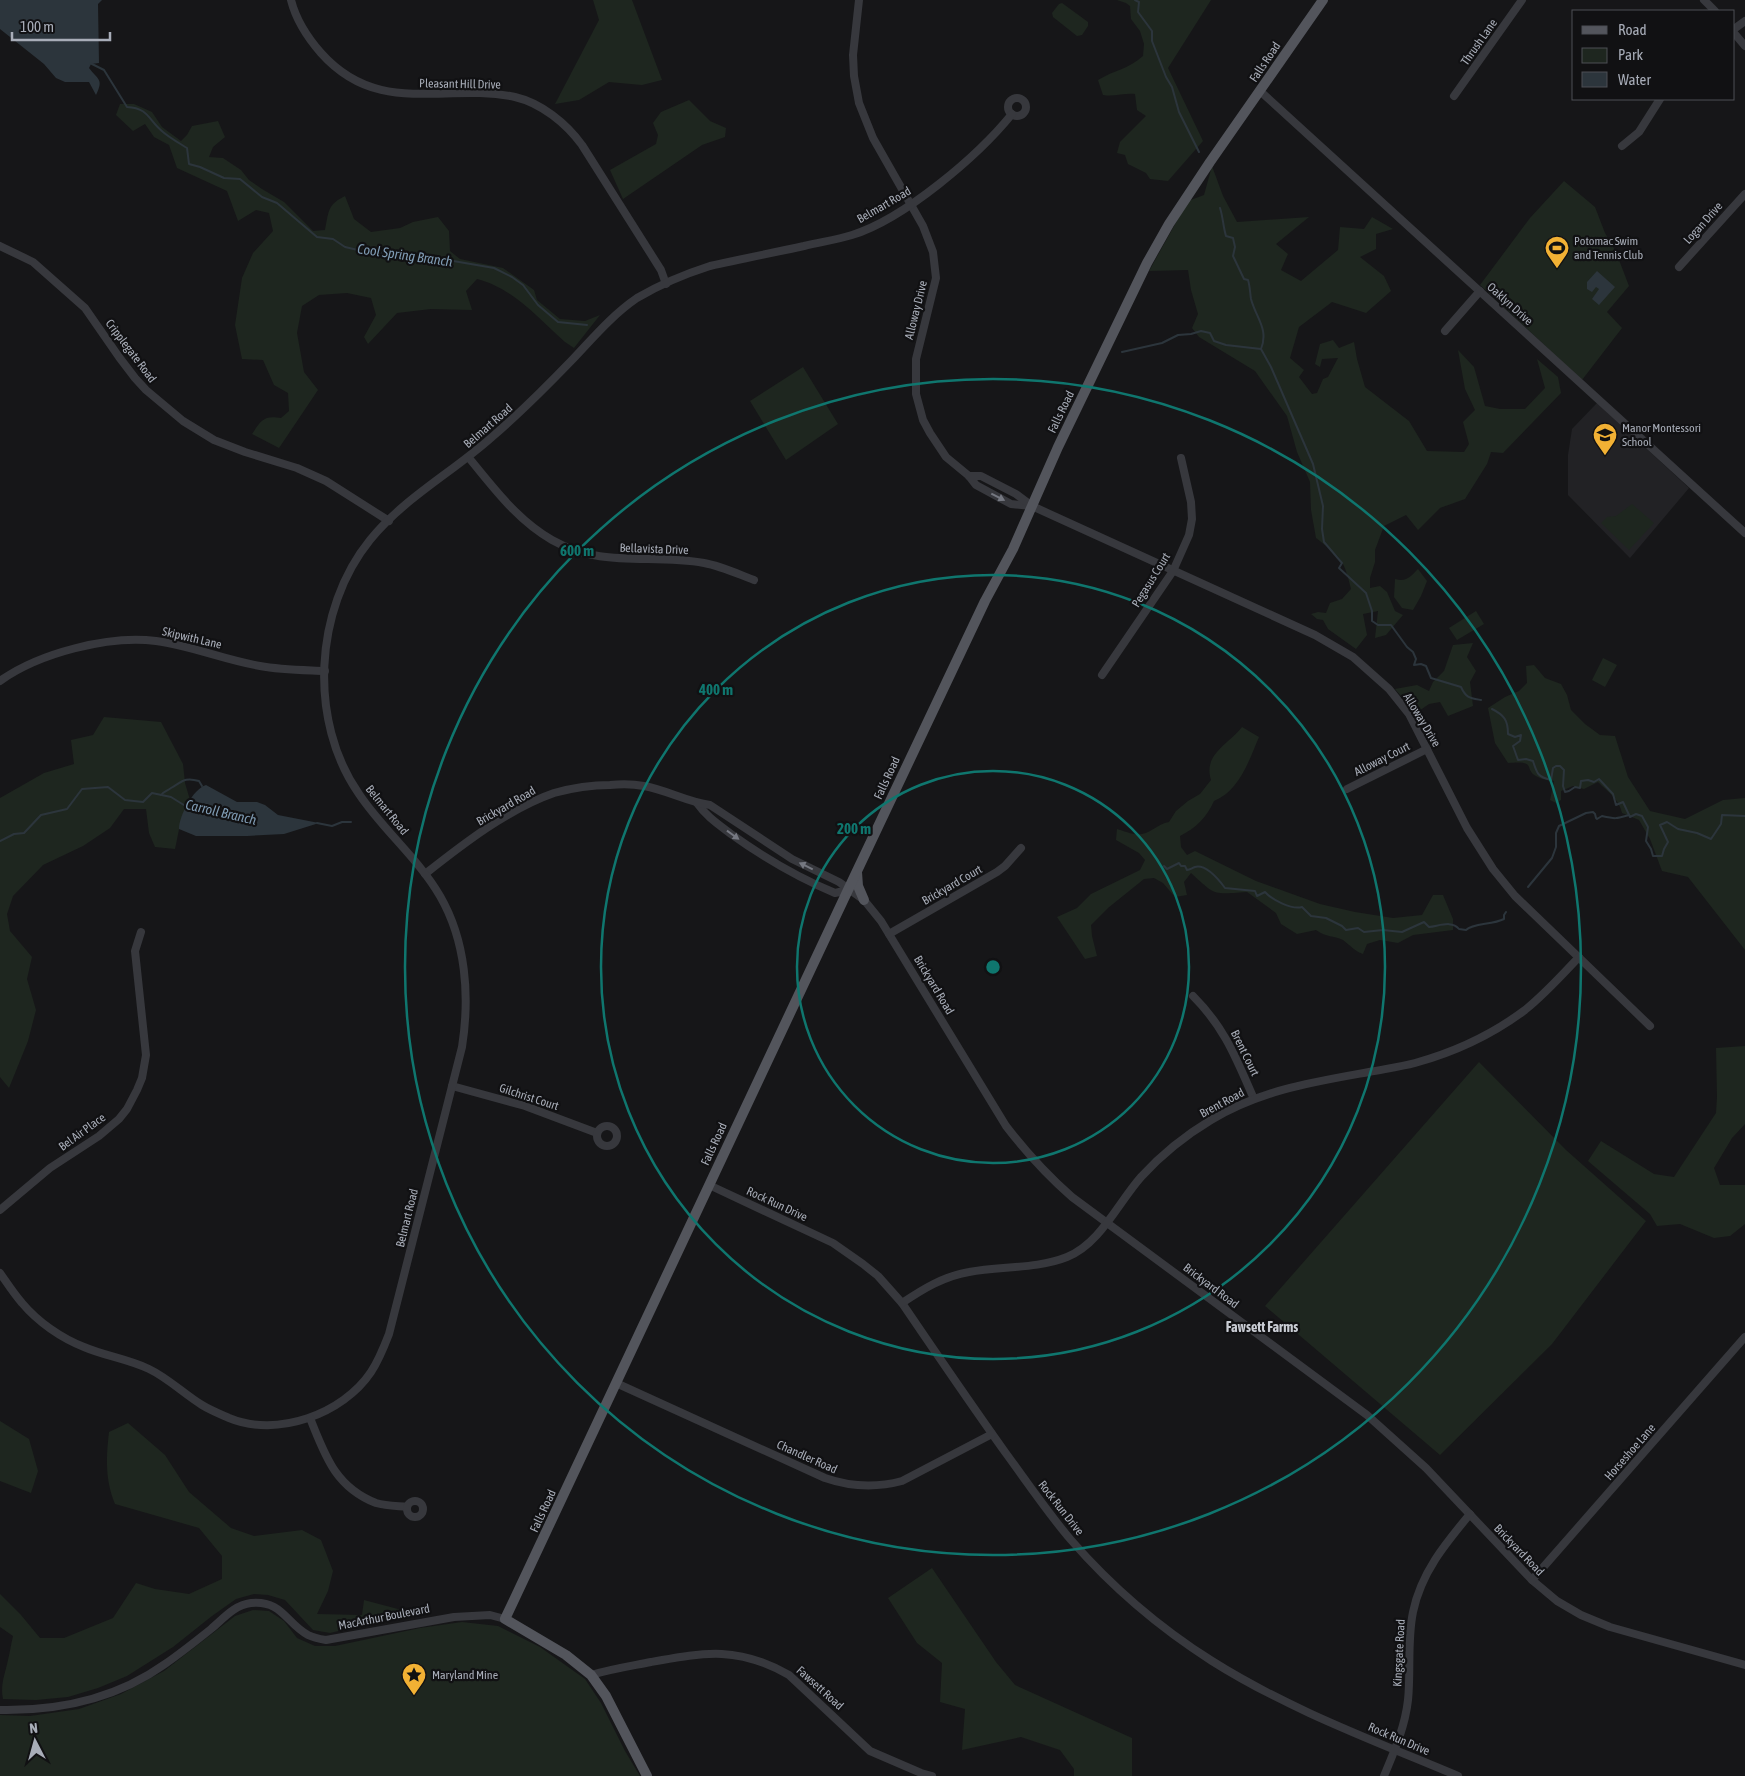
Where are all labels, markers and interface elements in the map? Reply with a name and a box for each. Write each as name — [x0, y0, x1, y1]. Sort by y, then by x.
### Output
scale bar — [12, 10, 110, 42]
legend — [1572, 10, 1735, 100]
street label: Thrush Lane — [1458, 16, 1500, 68]
text: 100 m — [20, 18, 54, 35]
text: Road — [1618, 21, 1647, 38]
street label: Falls Road — [1247, 39, 1283, 85]
text: Park — [1618, 46, 1643, 63]
text: Water — [1618, 71, 1651, 88]
street label: Pleasant Hill Drive — [419, 76, 501, 92]
street label: Belmart Road — [855, 184, 913, 226]
street label: Logan Drive — [1681, 199, 1725, 247]
place label: Potomac Swim and Tennis Club — [1574, 234, 1643, 262]
sports icon: Potomac Swim and Tennis Club — [1544, 235, 1570, 269]
water label: Cool Spring Branch — [356, 240, 454, 270]
street label: Alloway Drive — [902, 279, 930, 341]
street label: Oaklyn Drive — [1484, 280, 1536, 328]
street label: Cripplegate Road — [103, 317, 159, 385]
street label: Falls Road — [1045, 389, 1077, 435]
street label: Belmart Road — [461, 401, 515, 451]
place label: Manor Montessori School — [1622, 421, 1701, 449]
school or university icon: Manor Montessori School — [1592, 422, 1618, 456]
one-way arrow — [990, 493, 1005, 501]
street label: Bellavista Drive — [619, 541, 689, 557]
text: 600 m — [560, 542, 594, 559]
street label: Pegasus Court — [1129, 550, 1173, 610]
street label: Skipwith Lane — [161, 624, 223, 652]
text: 400 m — [698, 681, 733, 698]
street label: Alloway Drive — [1401, 691, 1443, 749]
street label: Alloway Court — [1352, 739, 1413, 779]
street label: Falls Road — [871, 755, 903, 801]
street label: Belmart Road — [363, 782, 411, 838]
street label: Brickyard Road — [474, 783, 538, 829]
water label: Carroll Branch — [184, 796, 258, 828]
text: 200 m — [837, 820, 871, 837]
one-way arrow — [726, 830, 740, 840]
one-way arrow — [799, 862, 813, 870]
street label: Brickyard Court — [920, 862, 985, 908]
street label: Brickyard Road — [911, 953, 957, 1017]
centre of rings — [984, 958, 1002, 976]
street label: Brent Court — [1228, 1028, 1262, 1079]
street label: Gilchrist Court — [497, 1081, 561, 1113]
street label: Brent Road — [1197, 1085, 1247, 1121]
street label: Bel Air Place — [56, 1110, 108, 1154]
street label: Falls Road — [698, 1121, 730, 1167]
street label: Rock Run Drive — [744, 1184, 810, 1224]
street label: Belmart Road — [393, 1187, 421, 1249]
street label: Brickyard Road — [1180, 1261, 1242, 1311]
district label: Fawsett Farms — [1226, 1319, 1298, 1335]
street label: Horseshoe Lane — [1602, 1421, 1658, 1483]
street label: Chandler Road — [774, 1437, 840, 1477]
street label: Rock Run Drive — [1035, 1478, 1087, 1538]
street label: Falls Road — [527, 1488, 559, 1534]
street label: Brickyard Road — [1491, 1521, 1547, 1579]
street label: MacArthur Boulevard — [337, 1601, 431, 1633]
street label: Kingsgate Road — [1390, 1619, 1408, 1687]
place icon: Maryland Mine — [401, 1662, 427, 1696]
street label: Fawsett Road — [794, 1663, 846, 1713]
place label: Maryland Mine — [432, 1668, 498, 1682]
north arrow — [10, 1716, 60, 1766]
text: N — [29, 1720, 39, 1736]
street label: Rock Run Drive — [1366, 1720, 1432, 1758]

